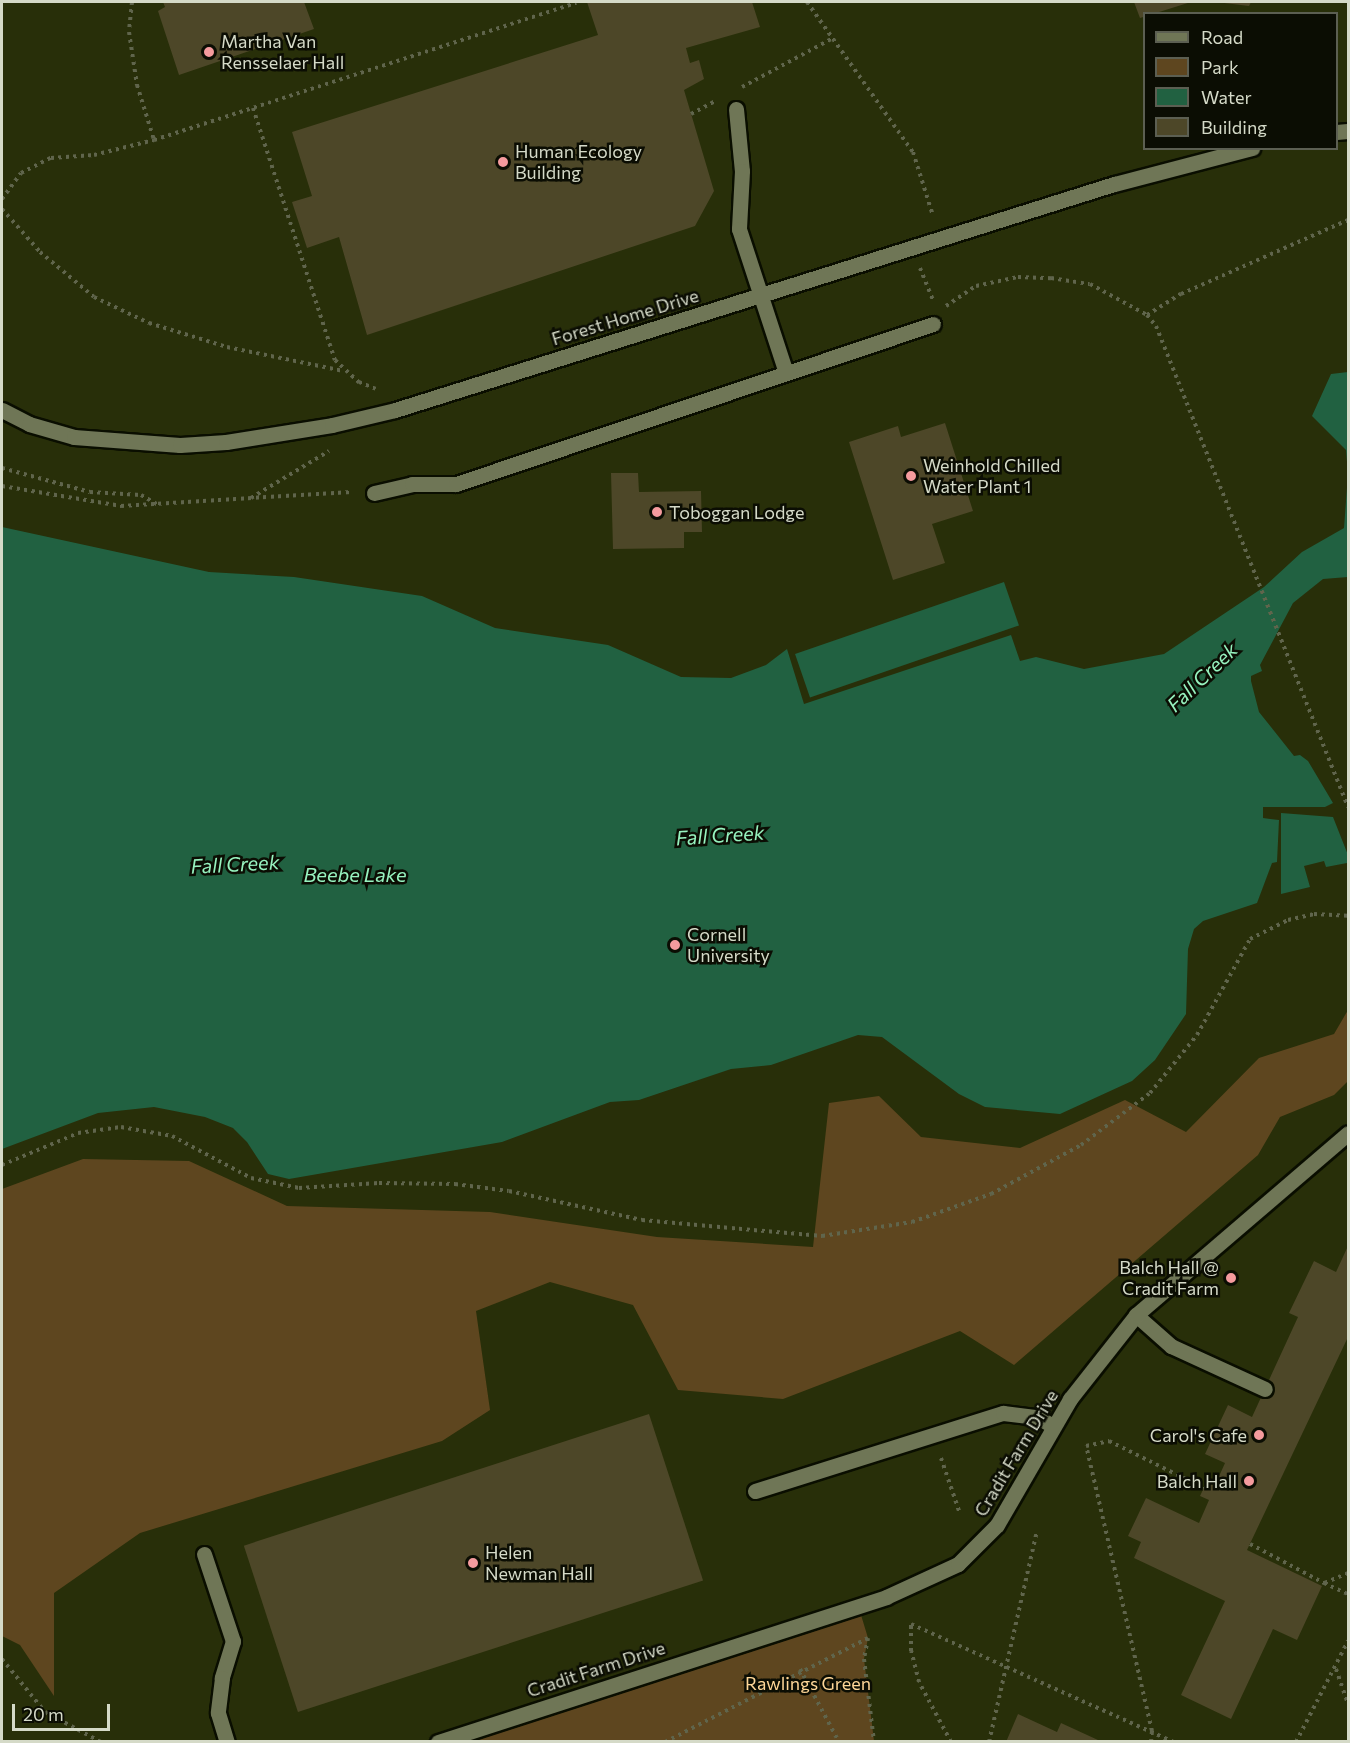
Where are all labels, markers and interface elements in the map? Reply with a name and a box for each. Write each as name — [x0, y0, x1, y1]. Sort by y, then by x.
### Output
legend — [1143, 12, 1338, 150]
text: Road — [1201, 26, 1243, 48]
place label: Martha Van Rensselaer Hall — [221, 31, 344, 74]
marker: Martha Van Rensselaer Hall — [202, 45, 216, 59]
text: Park — [1201, 56, 1239, 78]
text: Water — [1201, 86, 1252, 108]
text: Building — [1201, 116, 1267, 138]
place label: Human Ecology Building — [515, 141, 642, 184]
marker: Human Ecology Building — [496, 155, 510, 169]
street label: Forest Home Drive — [549, 284, 701, 350]
place label: Weinhold Chilled Water Plant 1 — [923, 455, 1060, 498]
marker: Weinhold Chilled Water Plant 1 — [904, 469, 918, 483]
place label: Toboggan Lodge — [669, 501, 804, 523]
marker: Toboggan Lodge — [650, 505, 664, 519]
water label: Fall Creek — [1162, 638, 1242, 716]
water label: Fall Creek — [675, 820, 765, 850]
water label: Fall Creek — [190, 850, 280, 878]
water label: Beebe Lake — [303, 862, 407, 886]
place label: Cornell University — [687, 924, 770, 966]
marker: Cornell University — [668, 938, 682, 952]
place label: Balch Hall @ Cradit Farm — [1119, 1257, 1219, 1300]
marker: Balch Hall @ Cradit Farm — [1224, 1271, 1238, 1285]
street label: Cradit Farm Drive — [970, 1386, 1062, 1520]
place label: Carol's Cafe — [1150, 1424, 1247, 1446]
marker: Carol's Cafe — [1252, 1428, 1266, 1442]
place label: Balch Hall — [1157, 1470, 1237, 1492]
marker: Balch Hall — [1242, 1474, 1256, 1488]
place label: Helen Newman Hall — [485, 1542, 593, 1584]
marker: Helen Newman Hall — [466, 1556, 480, 1570]
street label: Cradit Farm Drive — [524, 1637, 668, 1701]
park label: Rawlings Green — [745, 1672, 871, 1694]
scale bar — [15, 1692, 112, 1730]
text: 20 m — [23, 1703, 64, 1725]

